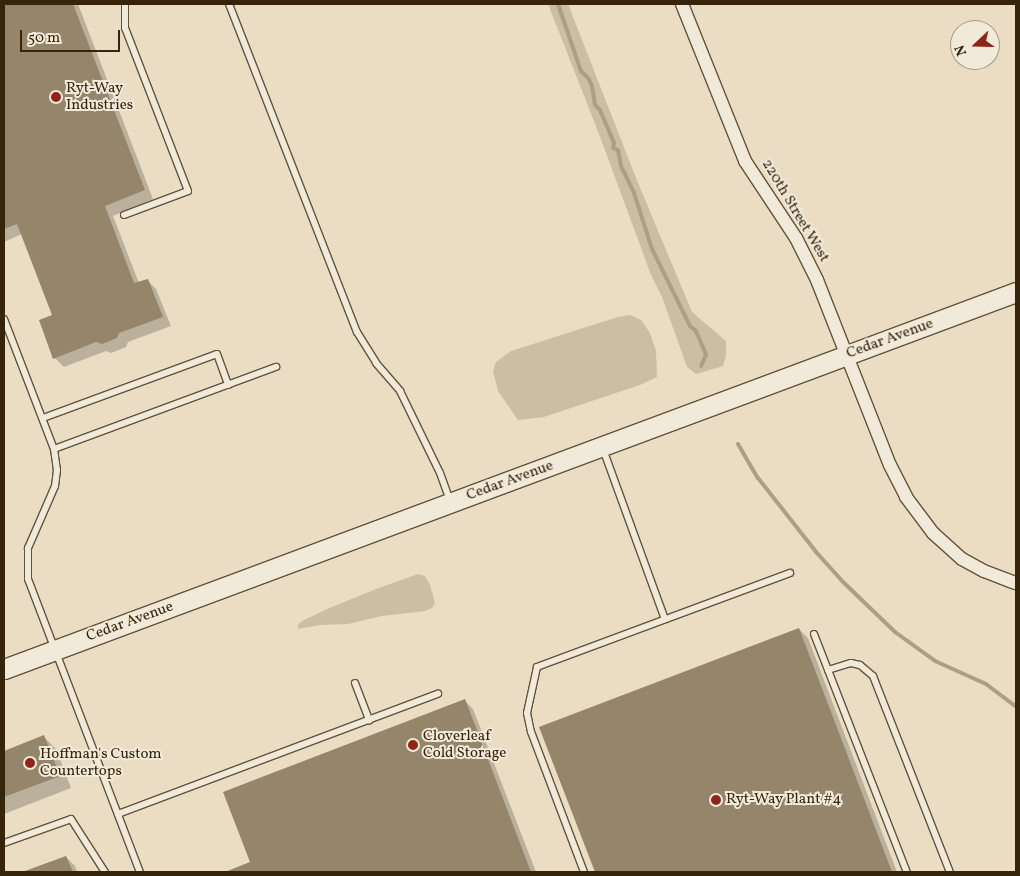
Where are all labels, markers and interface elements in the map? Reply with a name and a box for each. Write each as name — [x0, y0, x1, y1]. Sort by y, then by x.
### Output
scale bar — [22, 20, 122, 52]
north arrow — [950, 20, 1000, 70]
text: 50 m — [28, 28, 60, 49]
text: N — [951, 42, 972, 58]
place label: Ryt-Way Industries — [66, 79, 133, 114]
marker: Ryt-Way Industries — [50, 91, 62, 103]
street label: 220th Street West — [757, 156, 833, 266]
street label: Cedar Avenue — [844, 315, 936, 363]
street label: Cedar Avenue — [464, 457, 556, 505]
street label: Cedar Avenue — [84, 598, 176, 646]
place label: Cloverleaf Cold Storage — [423, 727, 506, 762]
marker: Cloverleaf Cold Storage — [407, 739, 419, 751]
place label: Hoffman's Custom Countertops — [40, 745, 162, 780]
marker: Hoffman's Custom Countertops — [24, 757, 36, 769]
place label: Ryt-Way Plant #4 — [726, 791, 842, 809]
marker: Ryt-Way Plant #4 — [710, 794, 722, 806]

